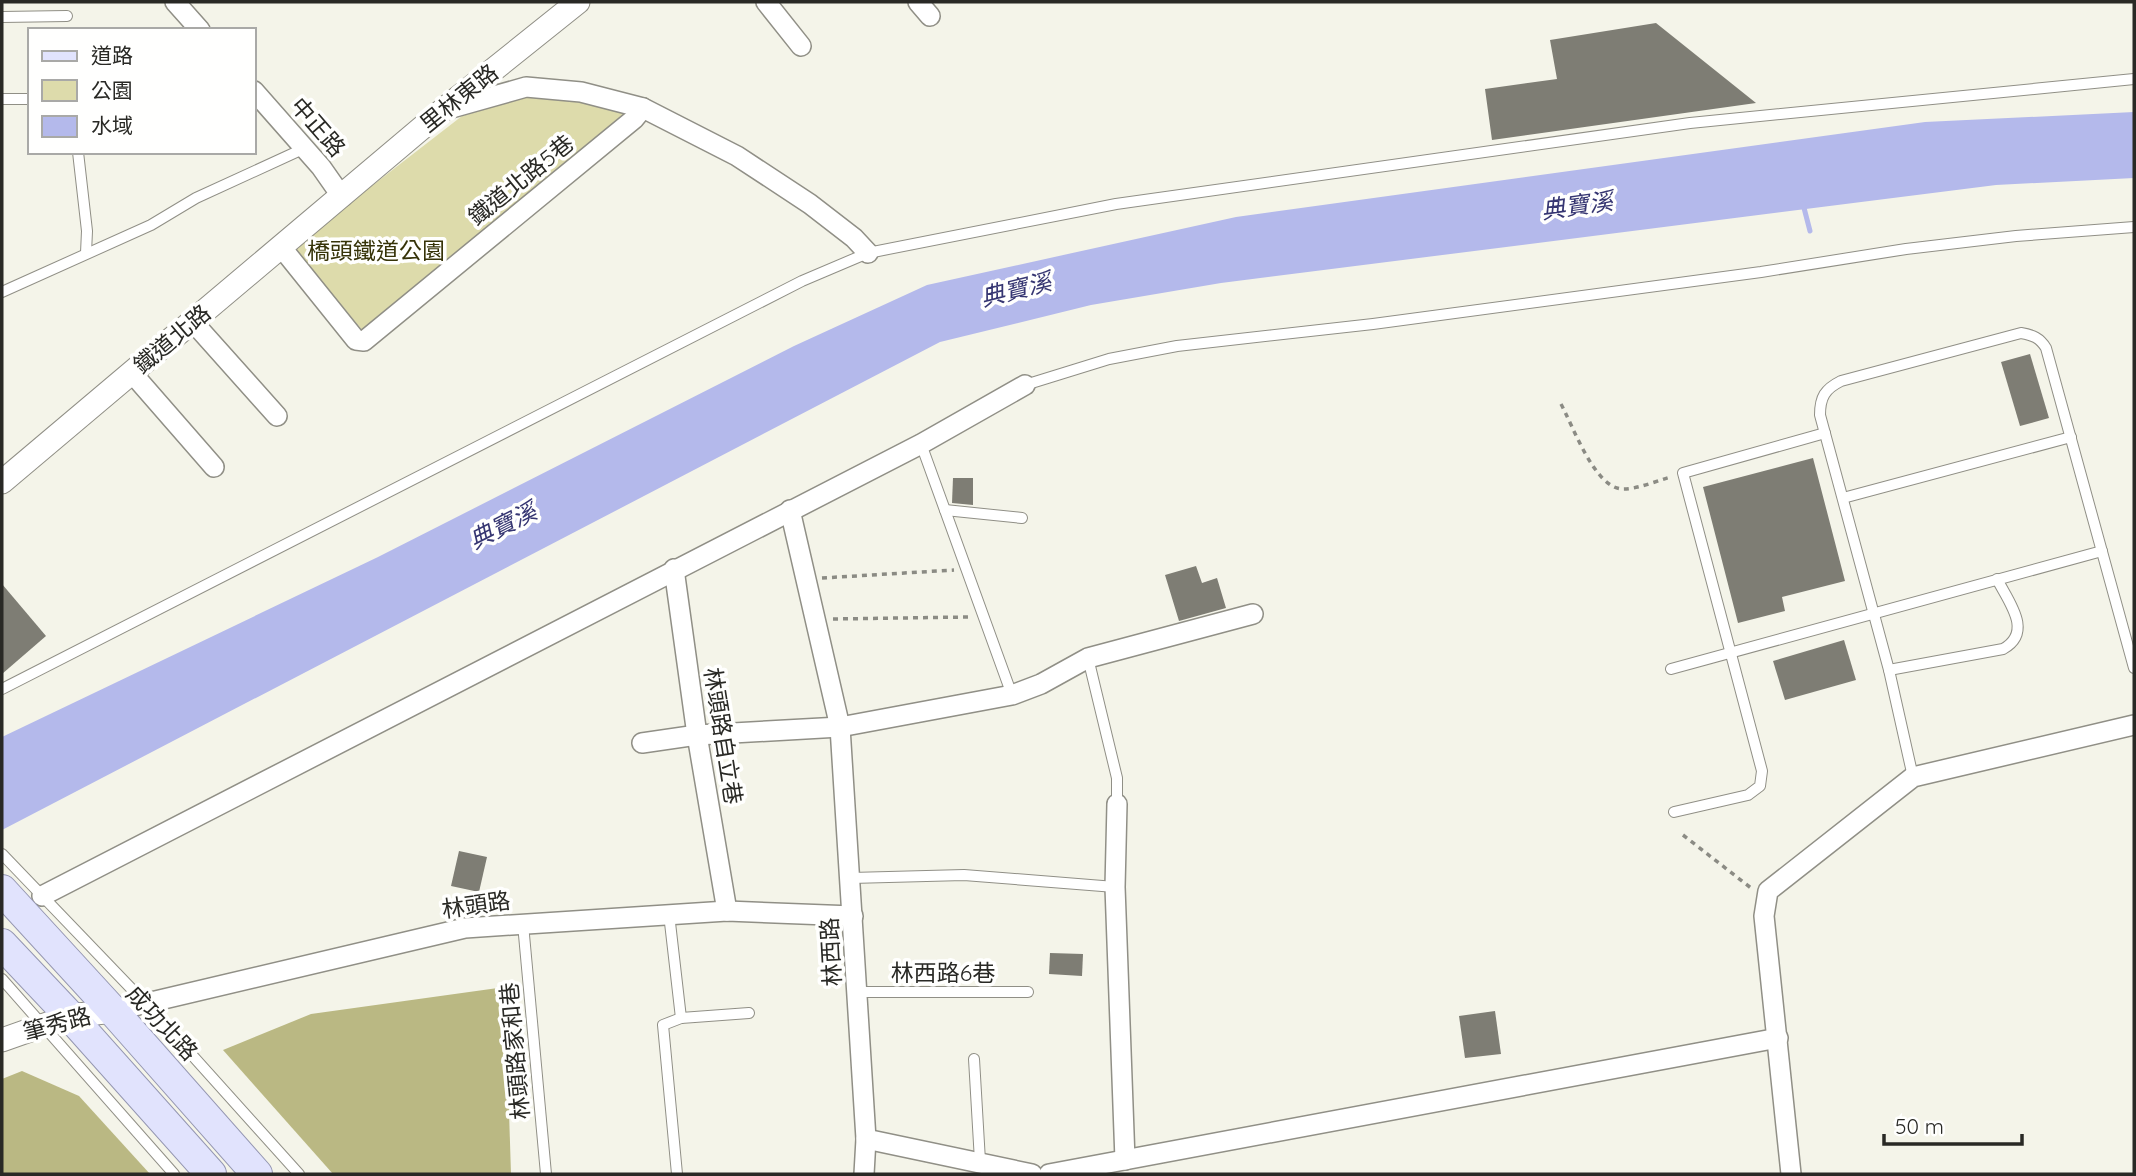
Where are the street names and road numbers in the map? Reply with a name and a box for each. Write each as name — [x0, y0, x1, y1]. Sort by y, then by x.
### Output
street label: 里林東路 — [414, 57, 504, 138]
street label: 中正路 — [285, 91, 352, 162]
street label: 鐵道北路5巷 — [462, 128, 579, 231]
street label: 鐵道北路 — [127, 298, 216, 379]
street label: 林頭路自立巷 — [698, 666, 749, 806]
street label: 林頭路 — [440, 885, 512, 924]
street label: 林西路 — [814, 917, 847, 987]
street label: 林西路6巷 — [891, 958, 995, 987]
street label: 成功北路 — [120, 979, 204, 1066]
street label: 林頭路家和巷 — [494, 981, 535, 1121]
street label: 筆秀路 — [20, 1001, 94, 1046]

